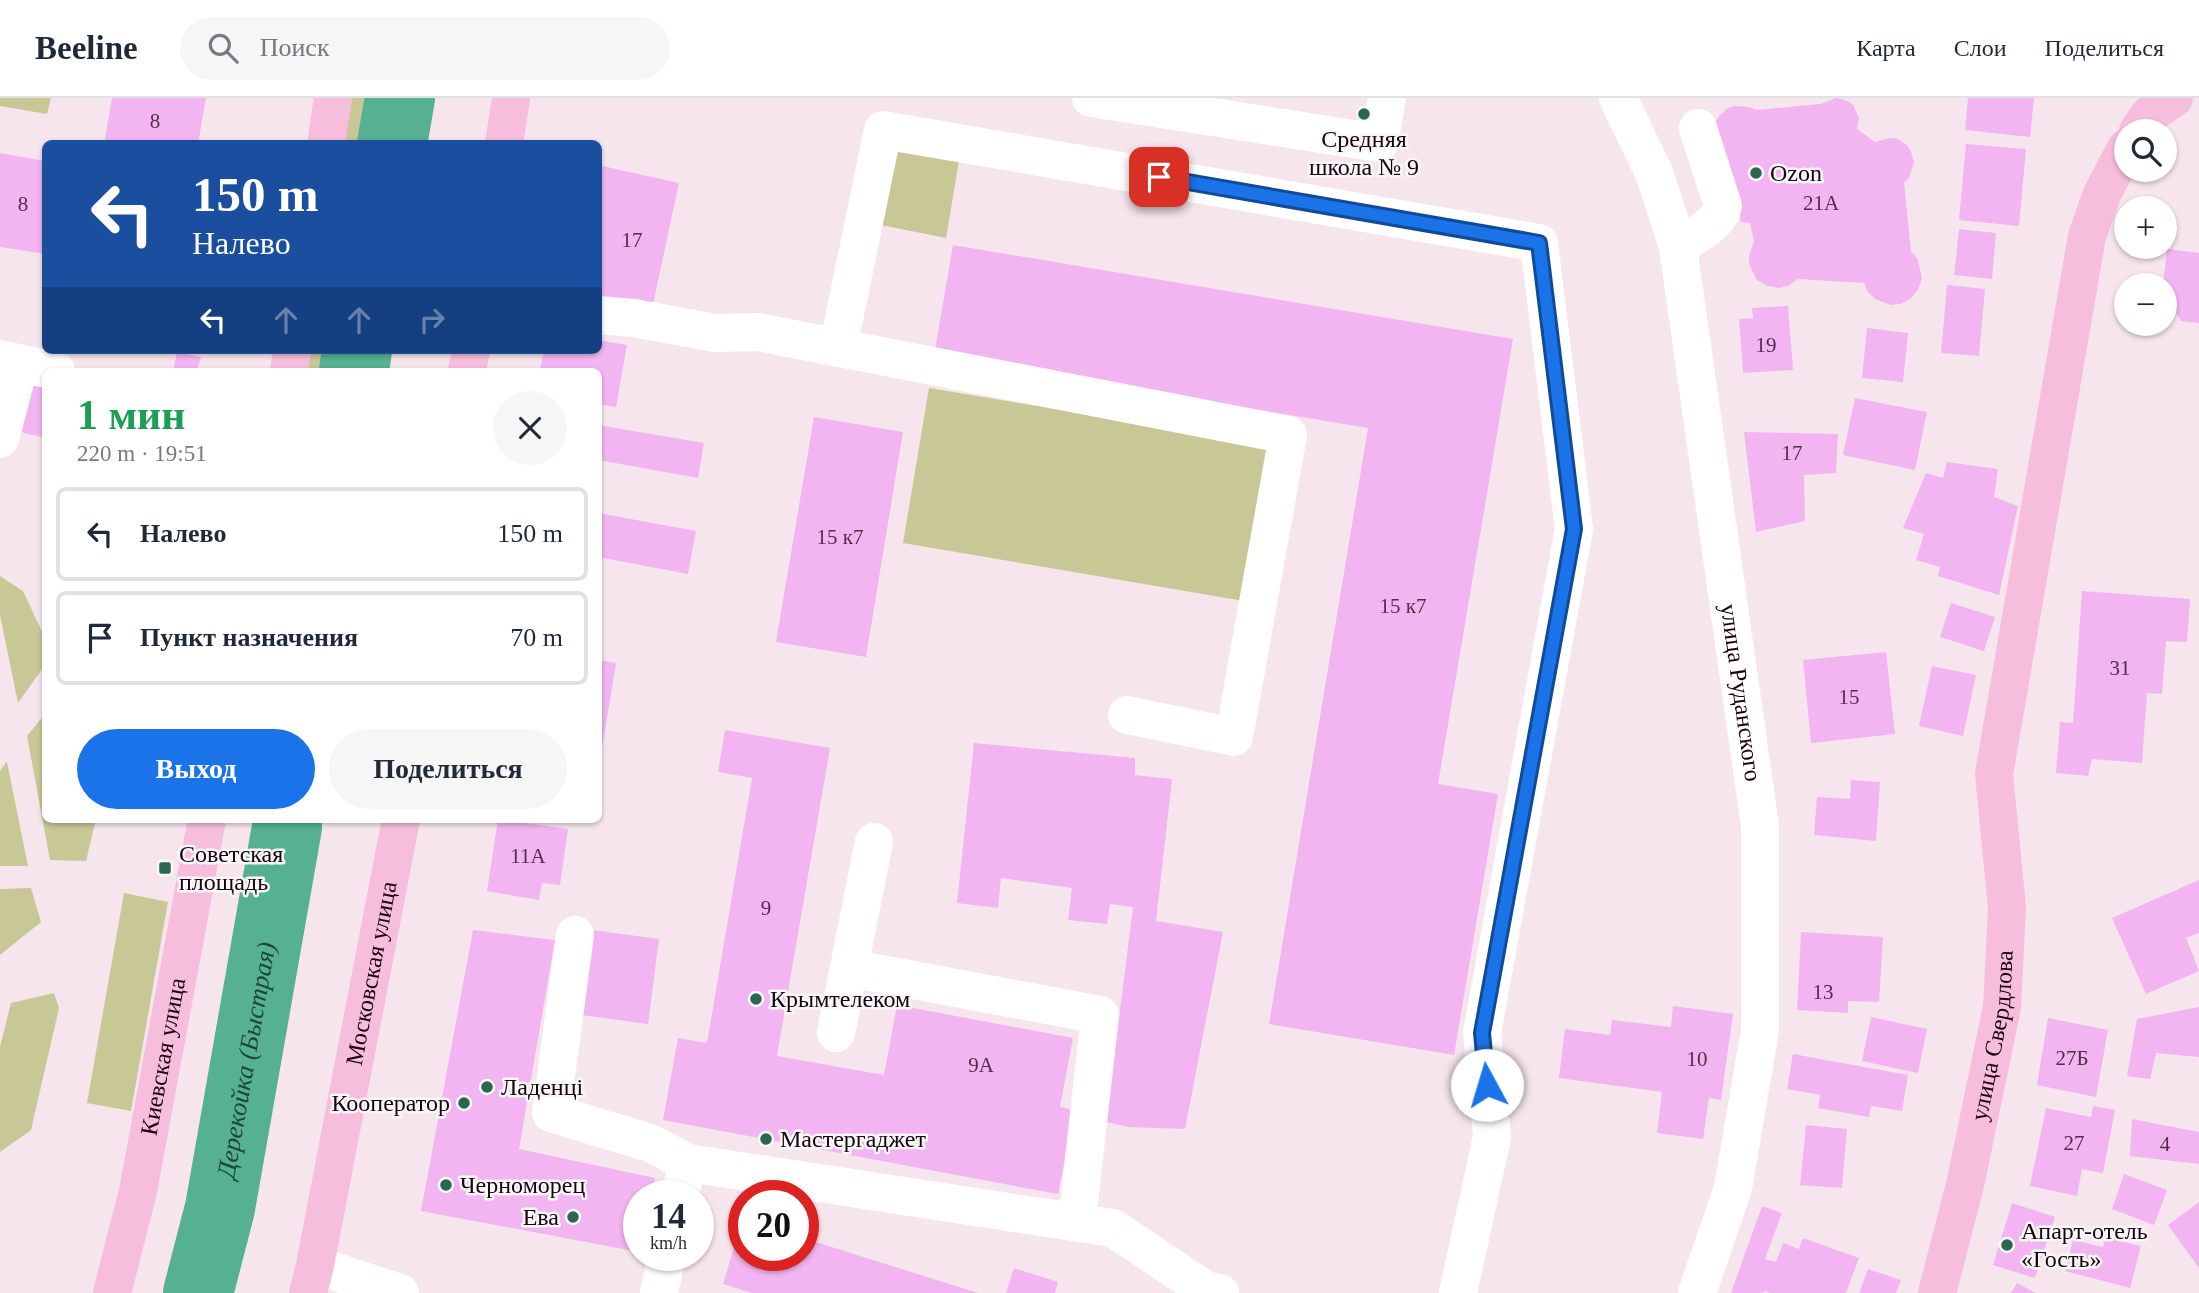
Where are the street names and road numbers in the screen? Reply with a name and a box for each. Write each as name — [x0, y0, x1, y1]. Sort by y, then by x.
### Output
street label: улица Руданского — [1716, 602, 1767, 783]
street label: Московская улица — [341, 879, 402, 1067]
street label: улица Свердлова — [1966, 949, 2018, 1123]
street label: Киевская улица — [136, 975, 190, 1137]

